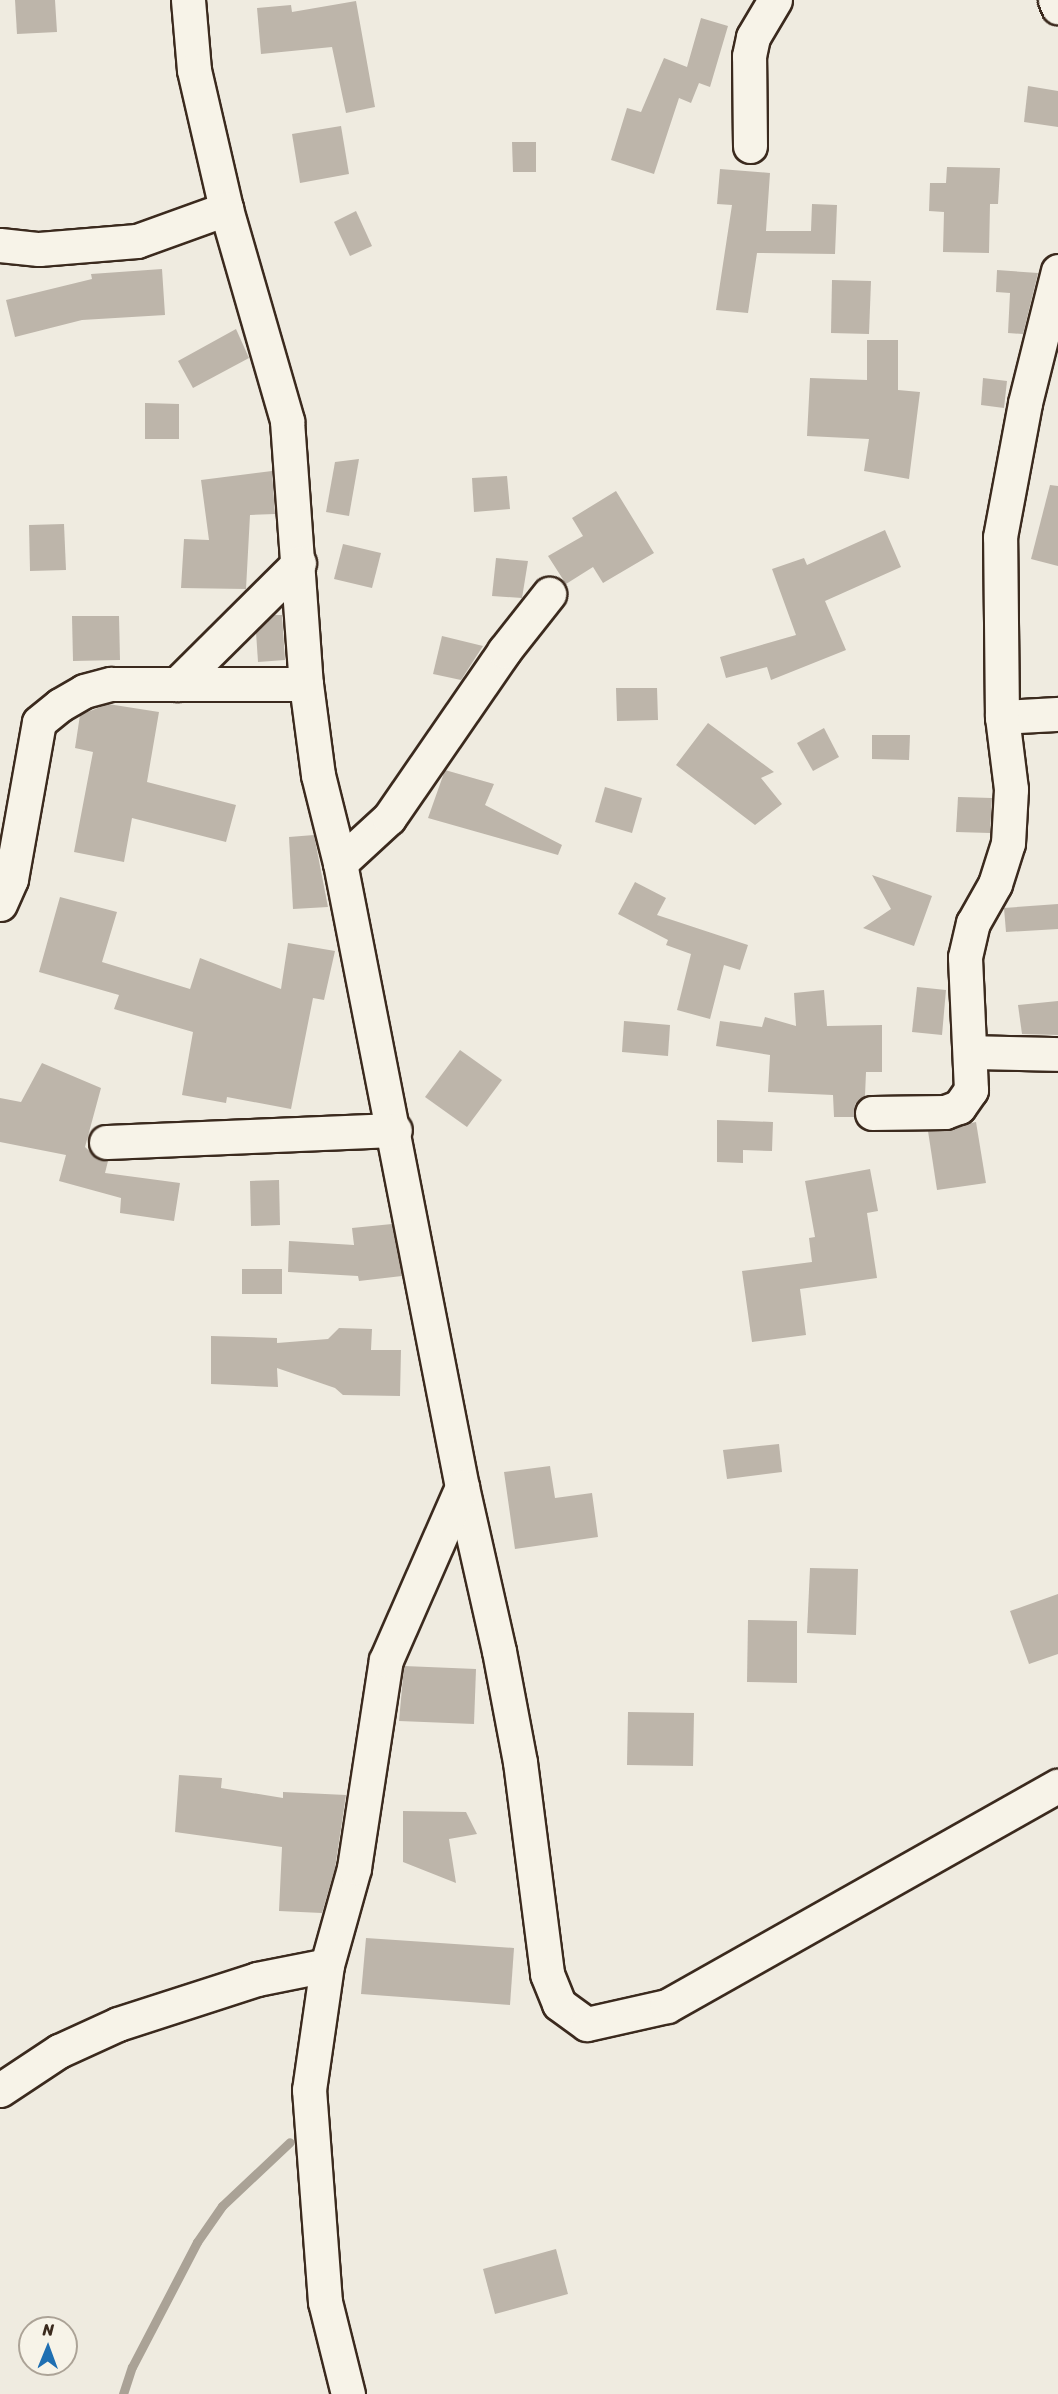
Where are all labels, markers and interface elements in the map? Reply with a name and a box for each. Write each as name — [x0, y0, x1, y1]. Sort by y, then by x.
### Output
text: N — [42, 2315, 54, 2344]
north arrow — [18, 2316, 78, 2376]

